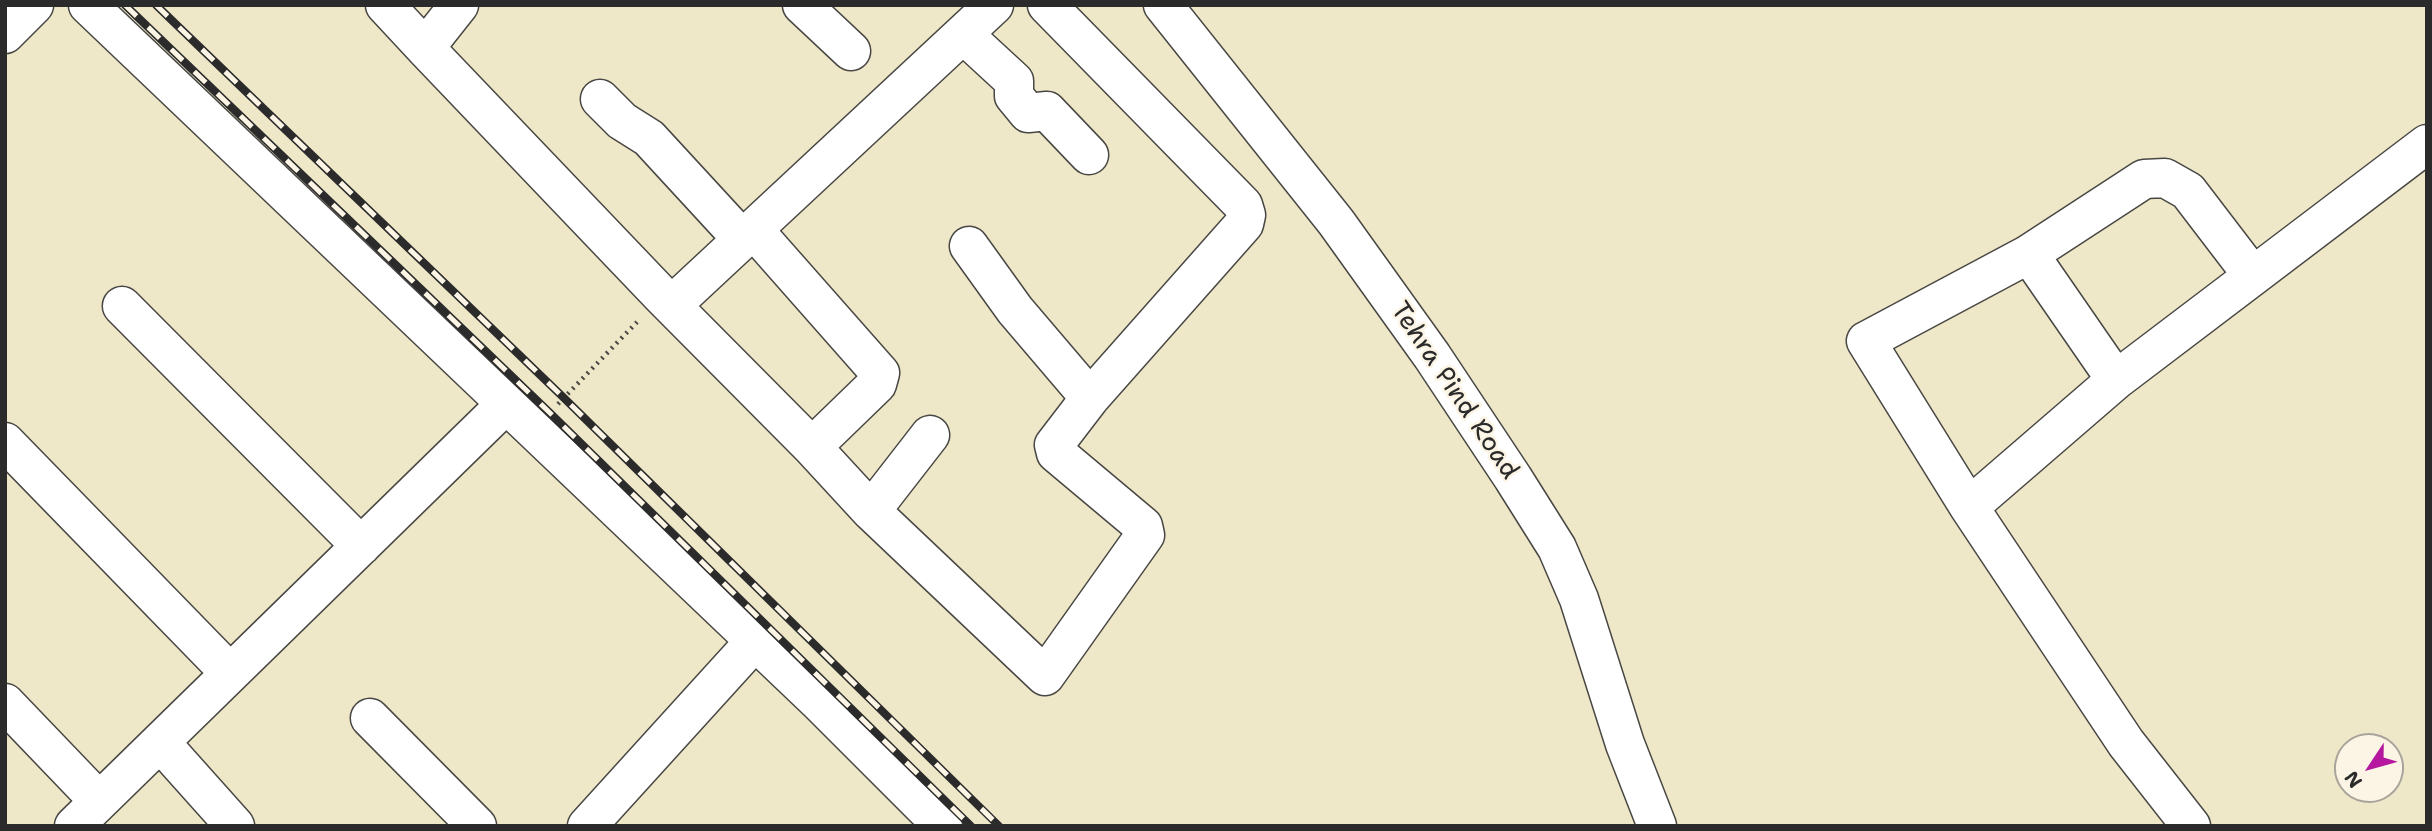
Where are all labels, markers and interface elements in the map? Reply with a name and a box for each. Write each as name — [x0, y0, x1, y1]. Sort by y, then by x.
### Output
street label: Tehra Pind Road — [1383, 296, 1525, 486]
north arrow — [2334, 733, 2404, 803]
text: N — [2339, 766, 2368, 793]

